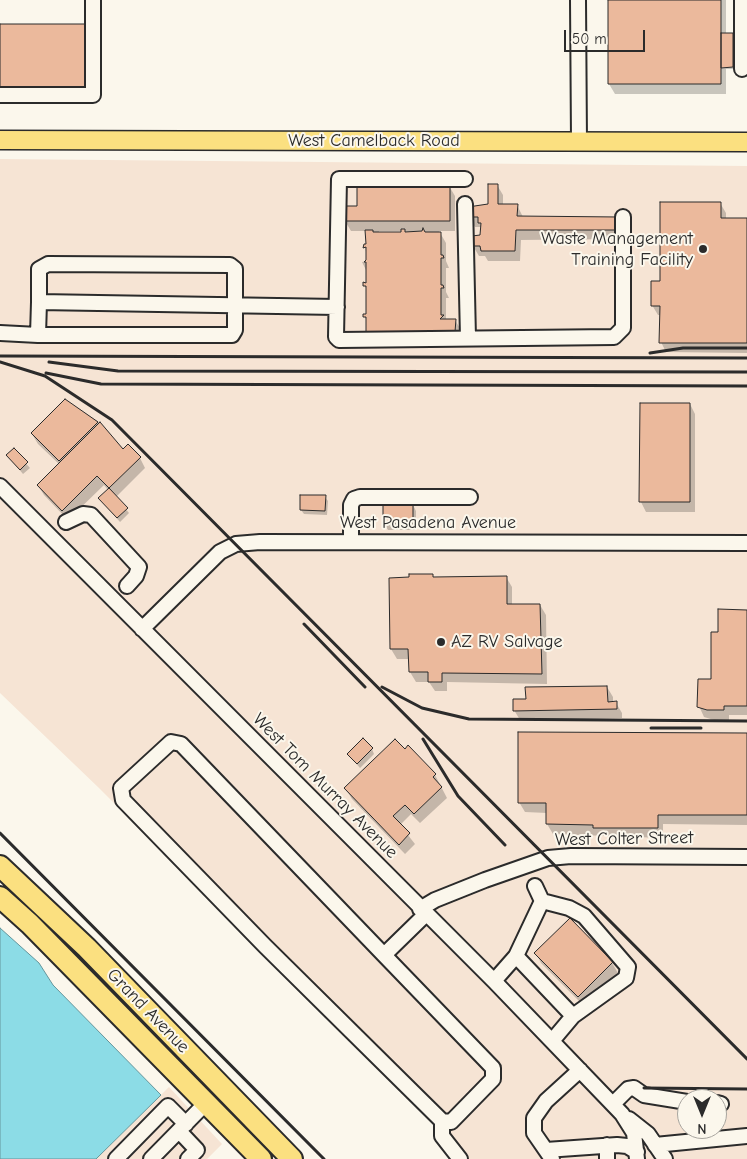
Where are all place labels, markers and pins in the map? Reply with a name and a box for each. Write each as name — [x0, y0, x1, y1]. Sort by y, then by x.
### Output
place label: Waste Management Training Facility — [541, 228, 693, 270]
marker: Waste Management Training Facility — [697, 243, 709, 255]
place label: AZ RV Salvage — [451, 631, 563, 653]
marker: AZ RV Salvage — [435, 636, 447, 648]

